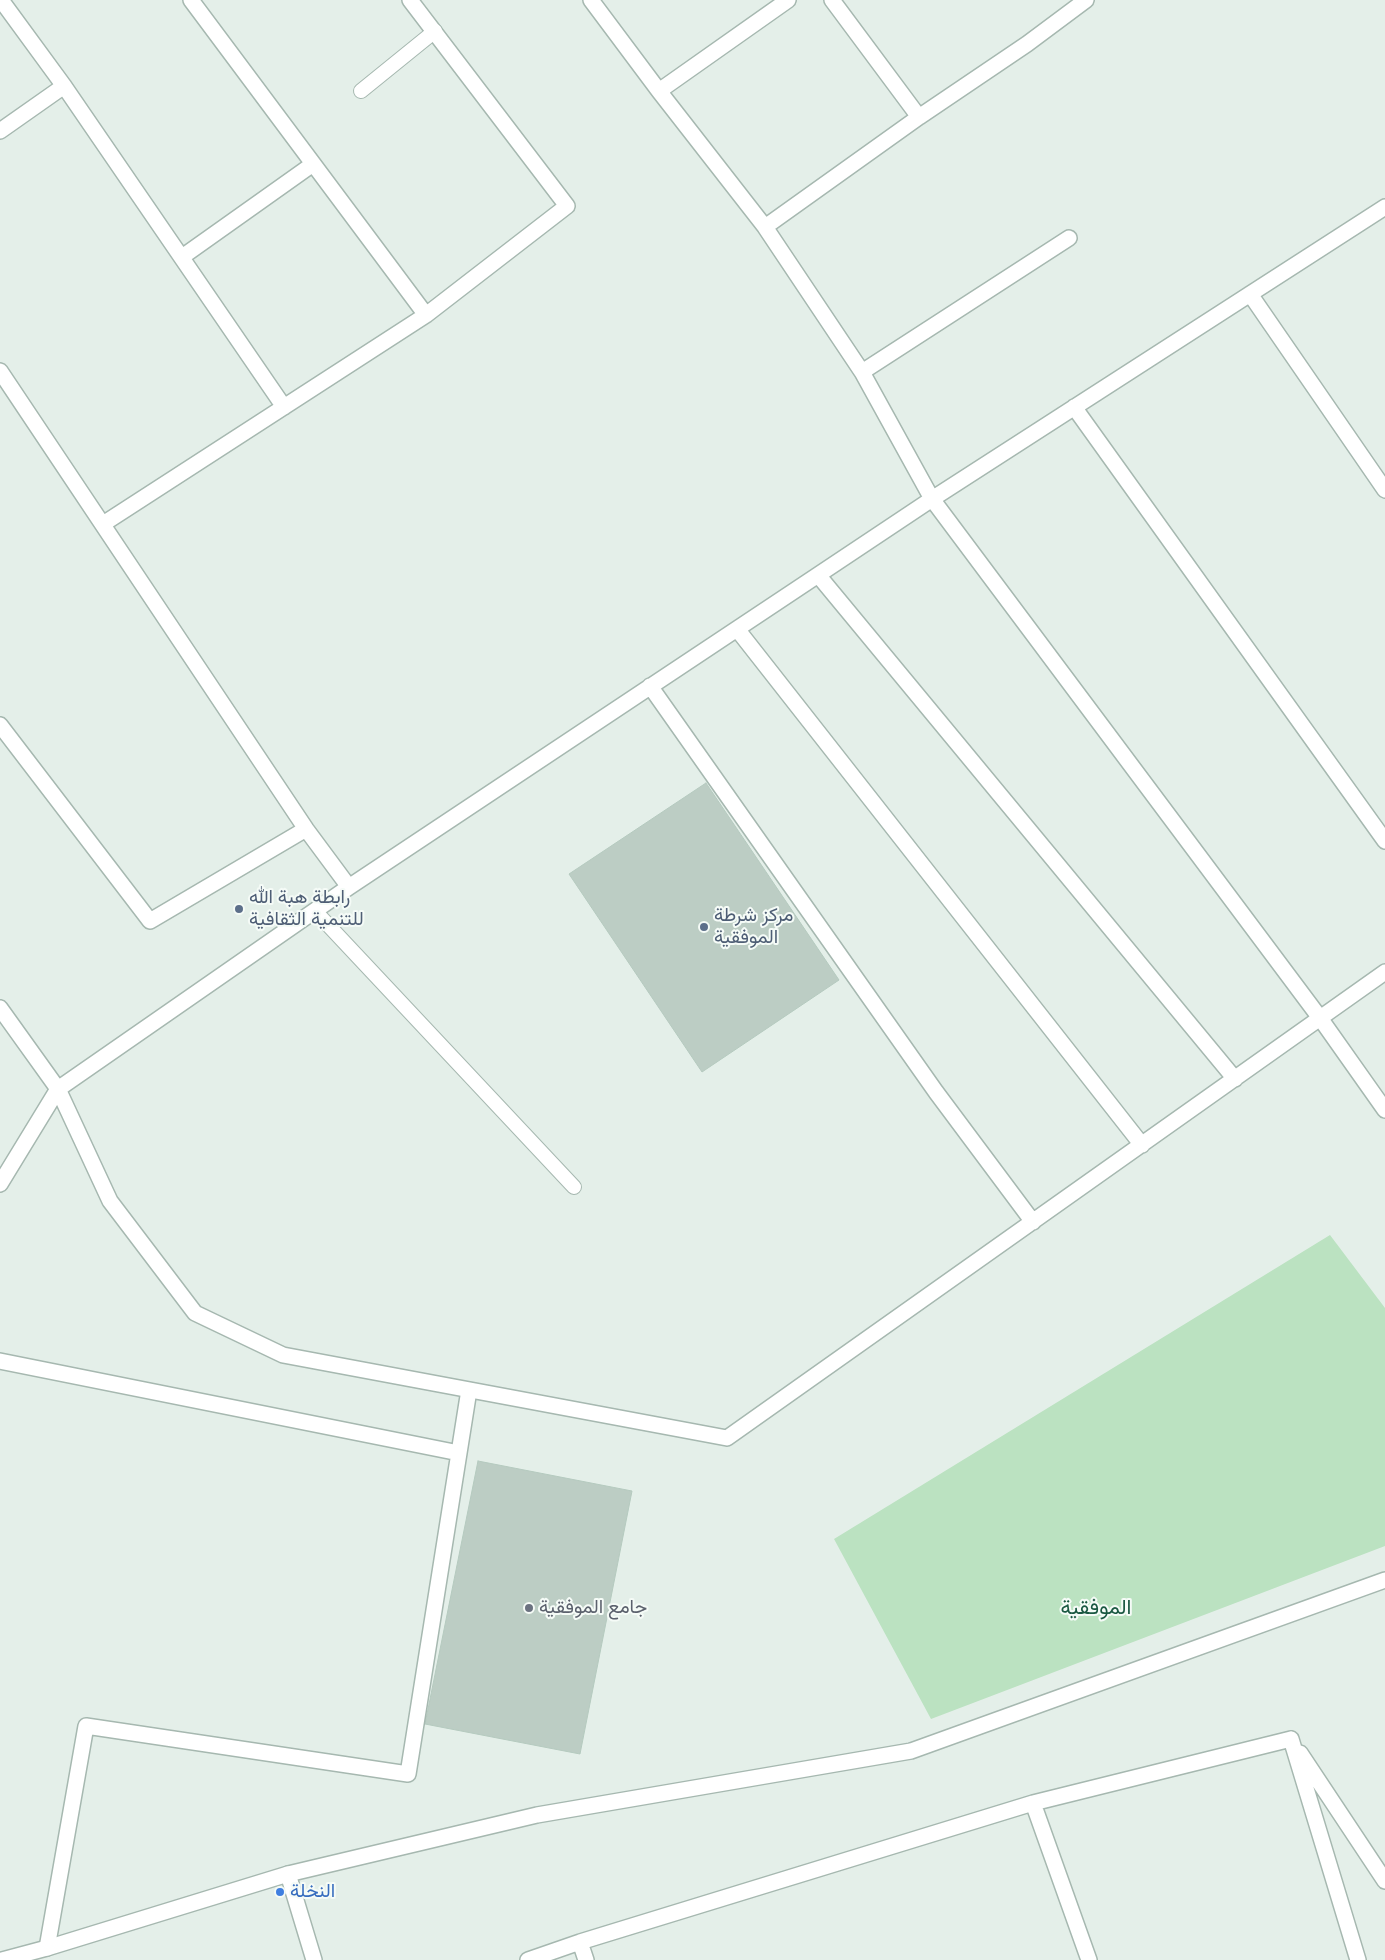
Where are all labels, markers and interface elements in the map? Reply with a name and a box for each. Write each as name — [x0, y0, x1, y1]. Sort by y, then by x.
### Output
place label: رابطة هبة الله للتنمية الثقافية — [249, 887, 364, 931]
marker: رابطة هبة الله للتنمية الثقافية — [233, 903, 245, 915]
place label: مركز شرطة الموفقية — [714, 905, 793, 949]
marker: مركز شرطة الموفقية — [698, 921, 710, 933]
district label: الموفقية — [1061, 1595, 1131, 1621]
place label: جامع الموفقية — [539, 1597, 647, 1619]
marker: جامع الموفقية — [523, 1602, 535, 1614]
place label: النخلة — [290, 1881, 335, 1903]
marker: النخلة — [274, 1886, 286, 1898]

